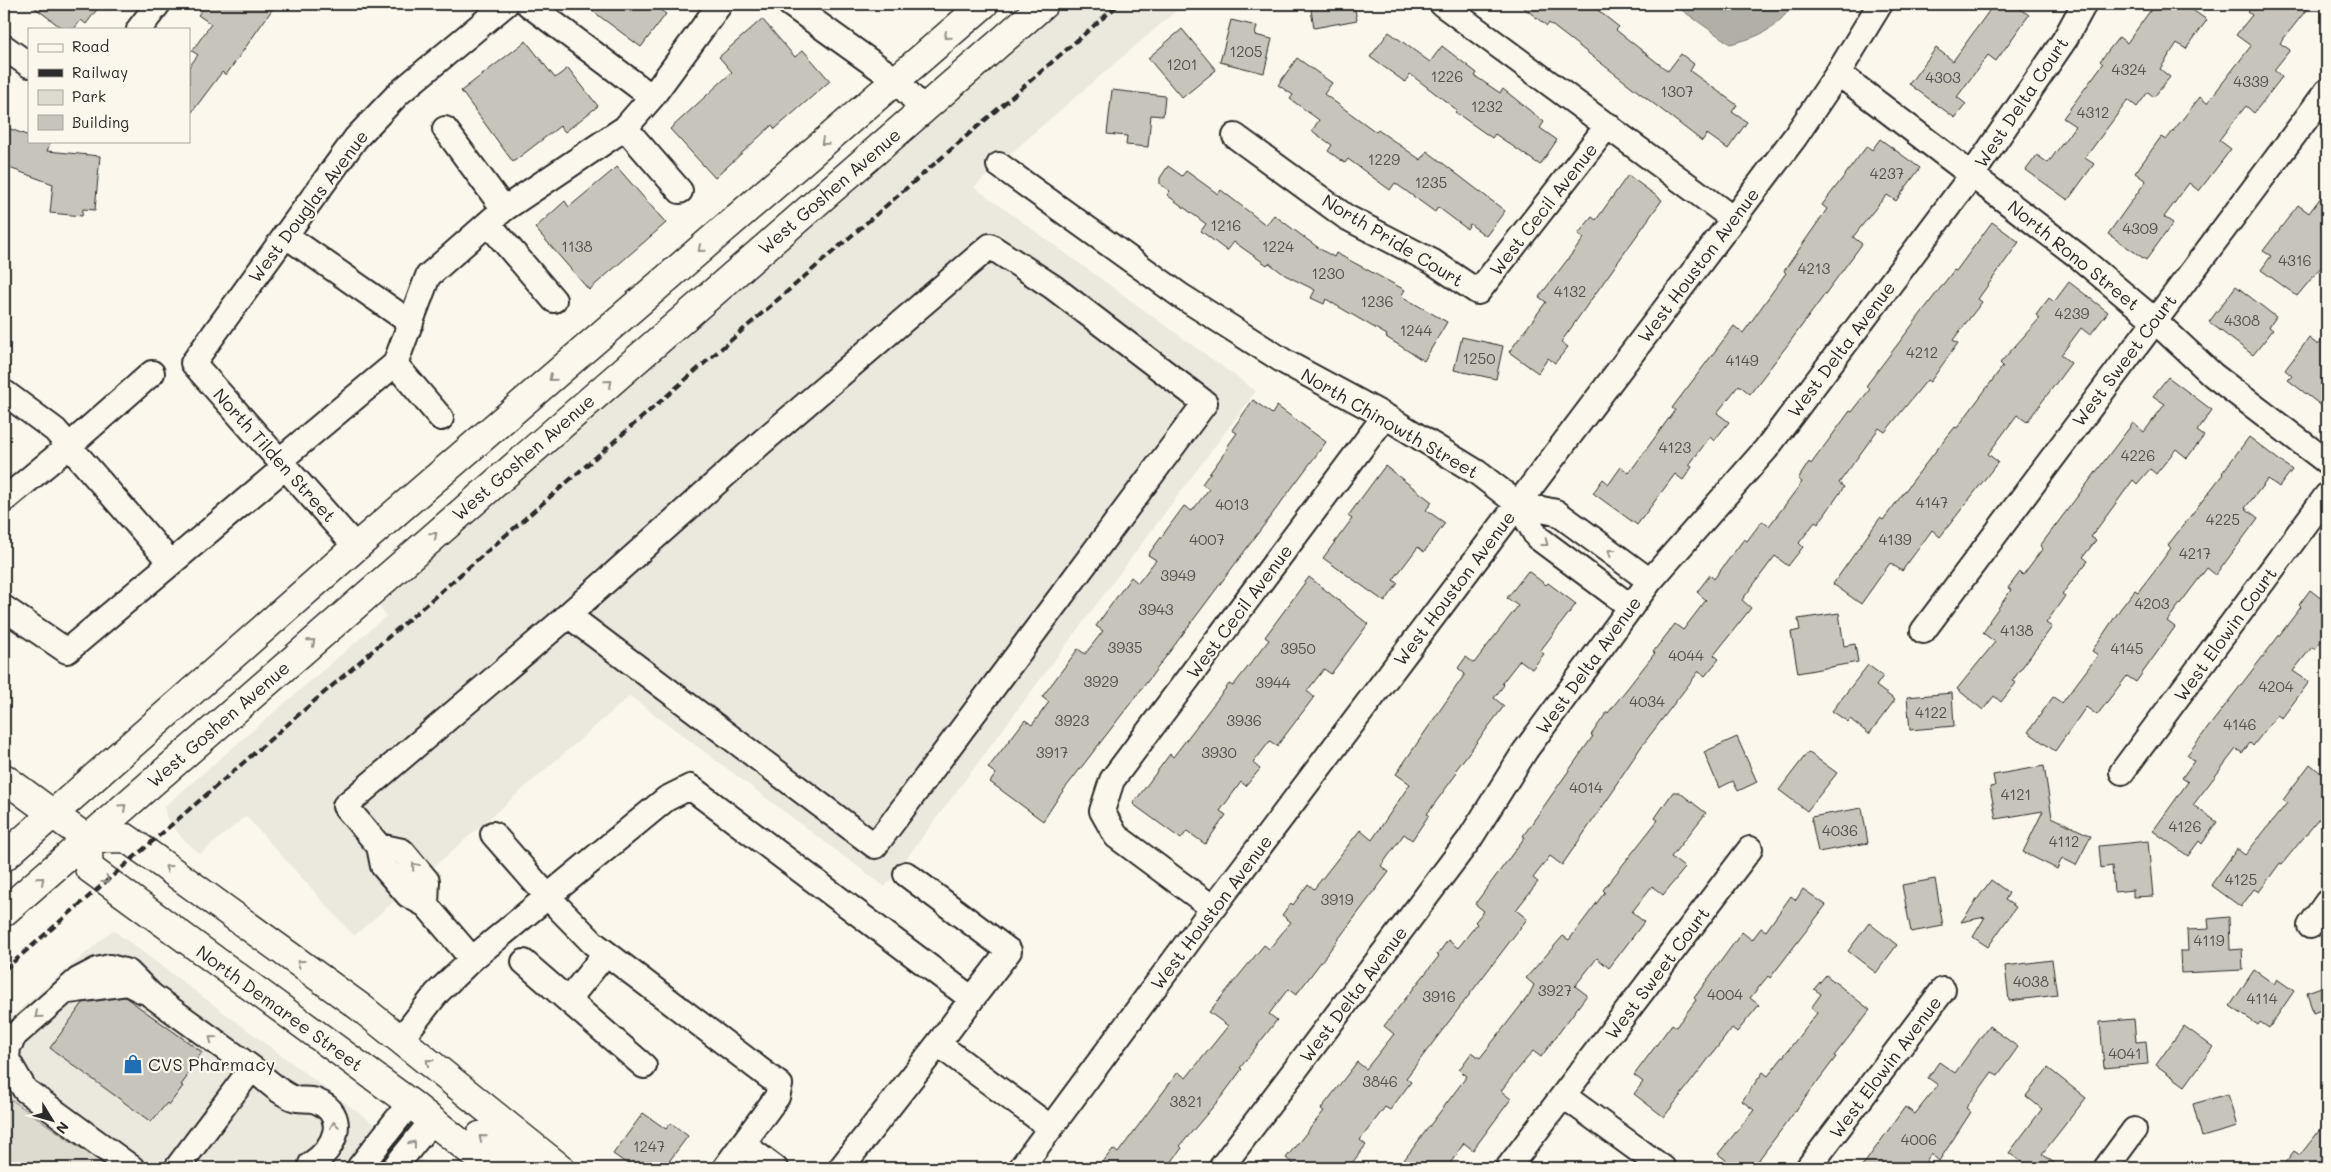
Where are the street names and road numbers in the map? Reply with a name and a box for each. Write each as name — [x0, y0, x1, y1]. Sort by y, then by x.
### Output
street label: West Delta Court — [1968, 32, 2074, 172]
street label: West Goshen Avenue — [753, 122, 905, 260]
street label: West Douglas Avenue — [243, 125, 373, 287]
street label: West Cecil Avenue — [1484, 138, 1602, 280]
street label: West Houston Avenue — [1632, 183, 1764, 347]
street label: North Pride Court — [1318, 188, 1468, 292]
street label: North Rono Street — [2003, 194, 2145, 316]
street label: West Delta Avenue — [1782, 276, 1900, 422]
street label: West Sweet Court — [2066, 289, 2182, 431]
street label: North Chinowth Street — [1297, 362, 1483, 484]
street label: North Tilden Street — [208, 383, 342, 527]
street label: West Goshen Avenue — [447, 388, 599, 526]
street label: West Houston Avenue — [1388, 506, 1520, 670]
street label: West Cecil Avenue — [1181, 539, 1297, 683]
street label: West Elowin Court — [2168, 562, 2282, 706]
street label: West Delta Avenue — [1530, 591, 1646, 739]
street label: West Goshen Avenue — [142, 655, 294, 793]
street label: West Houston Avenue — [1145, 830, 1277, 994]
street label: West Sweet Court — [1599, 902, 1715, 1044]
street label: West Delta Avenue — [1294, 921, 1412, 1067]
street label: North Demaree Street — [192, 939, 368, 1077]
street label: West Elowin Avenue — [1824, 991, 1946, 1143]

